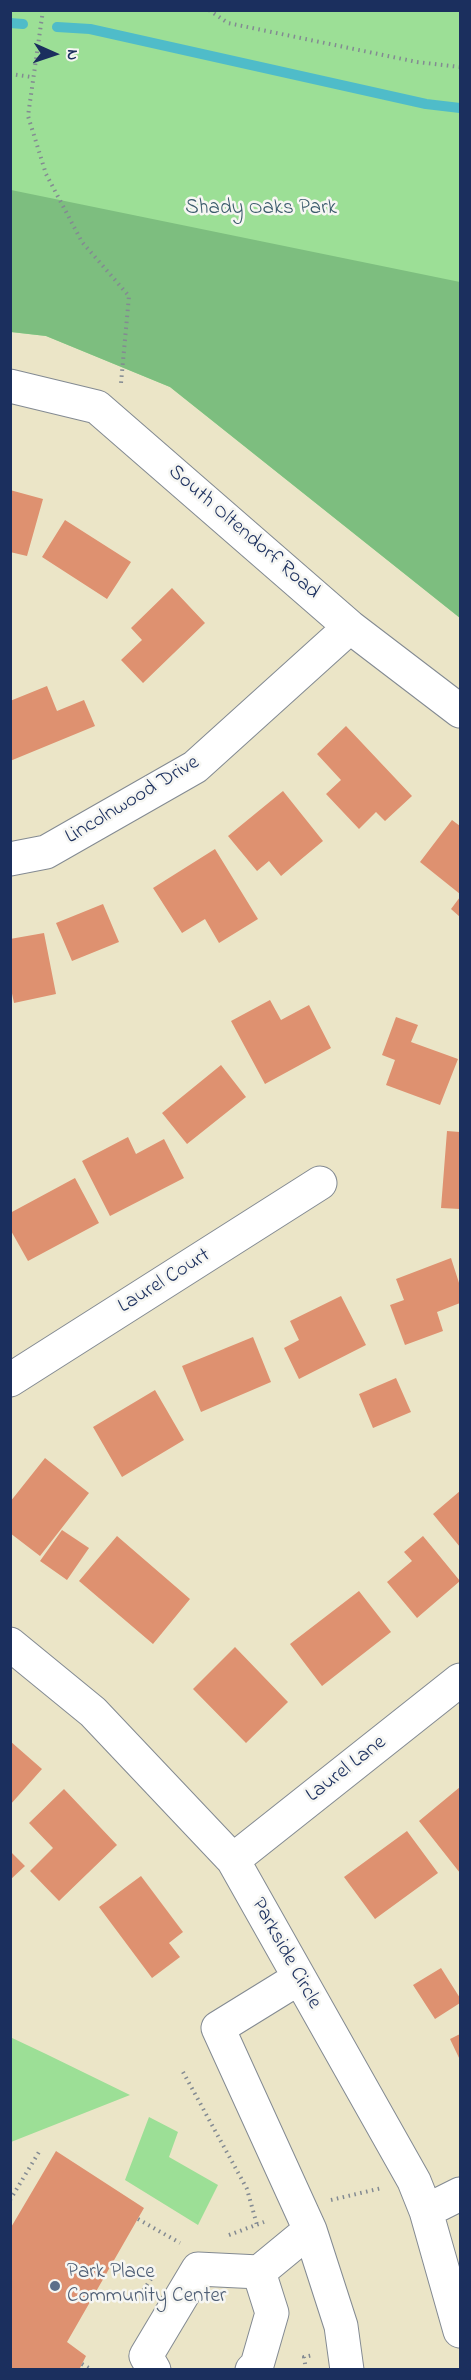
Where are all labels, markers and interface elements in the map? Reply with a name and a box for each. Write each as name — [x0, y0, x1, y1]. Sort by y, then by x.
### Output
north arrow — [24, 24, 84, 84]
text: N — [60, 49, 84, 61]
park label: Shady Oaks Park — [185, 197, 337, 223]
street label: South Oltendorf Road — [162, 460, 324, 606]
street label: Lincolnwood Drive — [61, 751, 205, 851]
street label: Laurel Court — [114, 1244, 216, 1320]
street label: Laurel Lane — [302, 1731, 392, 1809]
street label: Parkside Circle — [244, 1894, 326, 2014]
place label: Park Place Community Center — [67, 2261, 226, 2311]
marker: Park Place Community Center — [48, 2279, 62, 2293]

